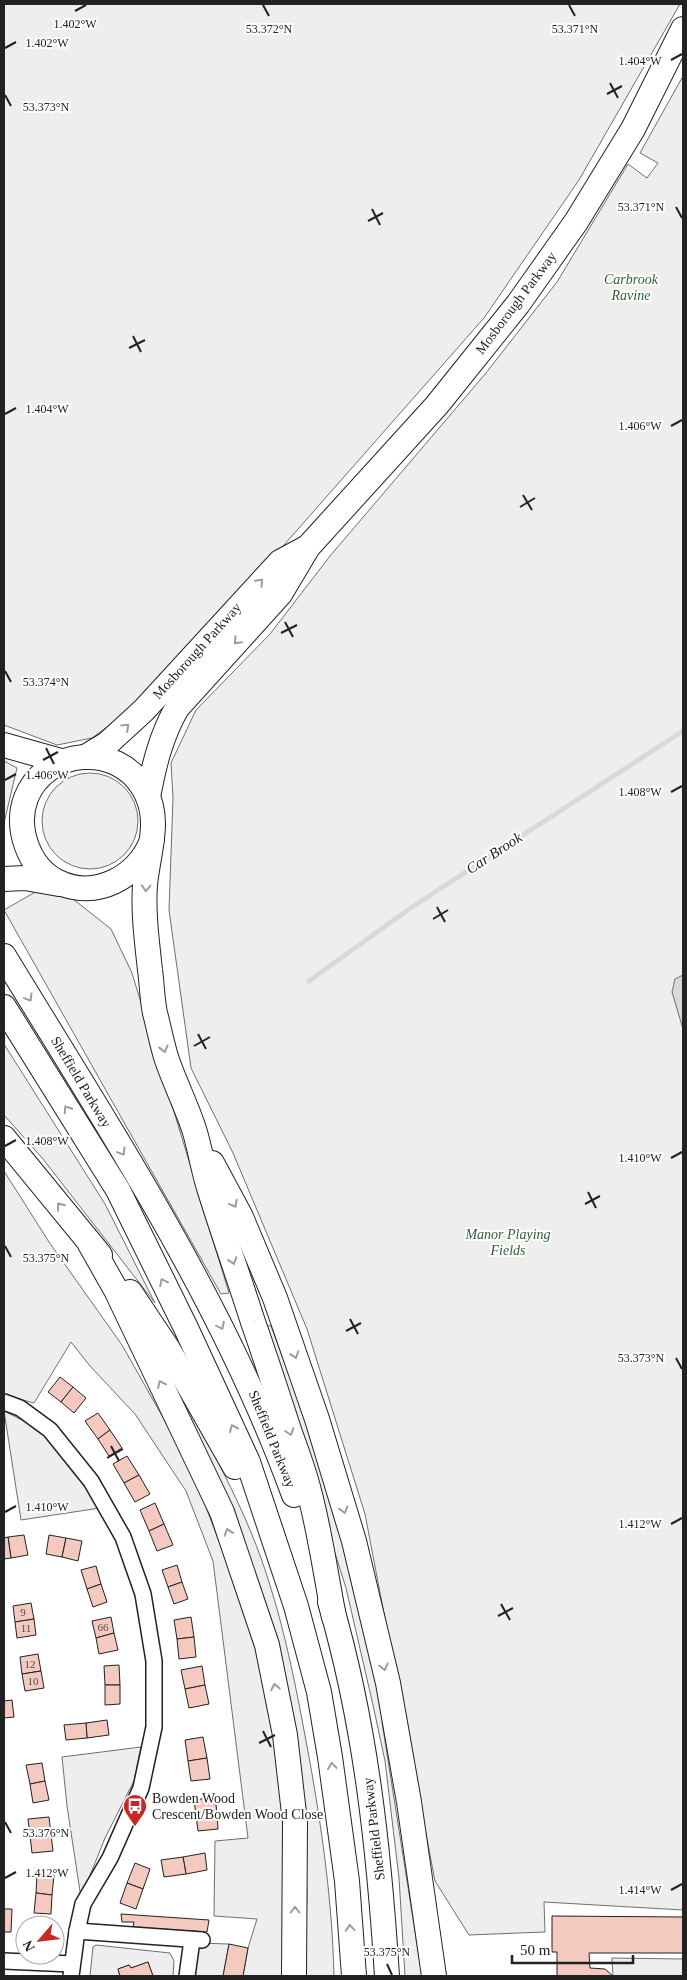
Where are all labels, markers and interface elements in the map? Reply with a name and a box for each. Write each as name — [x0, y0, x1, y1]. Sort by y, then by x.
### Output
text: 1.402°W — [53, 17, 97, 31]
text: 53.372°N — [246, 22, 293, 36]
text: 53.371°N — [552, 22, 599, 36]
text: 1.402°W — [25, 36, 69, 50]
text: 1.404°W — [618, 54, 662, 68]
text: 53.373°N — [23, 100, 70, 114]
text: 53.371°N — [618, 200, 665, 214]
street label: Mosborough Parkway — [473, 249, 559, 357]
park label: Carbrook Ravine — [604, 272, 659, 303]
text: 1.404°W — [25, 402, 69, 416]
text: 1.406°W — [618, 419, 662, 433]
one-way arrow — [254, 579, 263, 588]
street label: Mosborough Parkway — [150, 600, 244, 702]
one-way arrow — [234, 636, 243, 645]
text: 53.374°N — [23, 675, 70, 689]
one-way arrow — [120, 724, 129, 733]
text: 1.406°W — [25, 768, 69, 782]
text: 1.408°W — [618, 785, 662, 799]
water label: Car Brook — [463, 829, 525, 877]
one-way arrow — [140, 885, 151, 893]
one-way arrow — [23, 992, 33, 1001]
street label: Sheffield Parkway — [48, 1034, 114, 1130]
one-way arrow — [158, 1045, 169, 1054]
one-way arrow — [64, 1106, 74, 1115]
text: 1.408°W — [25, 1134, 69, 1148]
one-way arrow — [116, 1146, 126, 1155]
text: 1.410°W — [618, 1151, 662, 1165]
one-way arrow — [228, 1199, 238, 1208]
one-way arrow — [57, 1202, 66, 1212]
park label: Manor Playing Fields — [464, 1227, 551, 1258]
text: 53.375°N — [23, 1251, 70, 1265]
one-way arrow — [227, 1257, 237, 1265]
one-way arrow — [159, 1278, 169, 1287]
one-way arrow — [215, 1321, 225, 1330]
one-way arrow — [289, 1350, 299, 1359]
text: 53.373°N — [618, 1351, 665, 1365]
one-way arrow — [157, 1380, 167, 1389]
street label: Sheffield Parkway — [246, 1388, 298, 1490]
one-way arrow — [229, 1424, 240, 1433]
one-way arrow — [284, 1427, 294, 1436]
text: 1.410°W — [25, 1500, 69, 1514]
one-way arrow — [339, 1505, 349, 1513]
text: 1.412°W — [618, 1517, 662, 1531]
one-way arrow — [224, 1528, 234, 1537]
house number: 9 — [20, 1606, 26, 1618]
house number: 66 — [98, 1621, 109, 1633]
house number: 11 — [21, 1622, 31, 1634]
house number: 12 — [25, 1658, 36, 1670]
one-way arrow — [378, 1663, 389, 1672]
house number: 10 — [28, 1675, 39, 1687]
one-way arrow — [271, 1683, 281, 1692]
one-way arrow — [327, 1762, 338, 1770]
street label: Sheffield Parkway — [360, 1777, 388, 1881]
place label: Bowden Wood Crescent/Bowden Wood Close — [152, 1791, 323, 1822]
bus stop icon: Bowden Wood Crescent/Bowden Wood Close — [122, 1793, 148, 1827]
text: 53.376°N — [23, 1826, 70, 1840]
text: 1.412°W — [25, 1866, 69, 1880]
text: 1.414°W — [618, 1883, 662, 1897]
one-way arrow — [290, 1906, 300, 1914]
north arrow — [15, 1915, 65, 1965]
one-way arrow — [345, 1923, 356, 1931]
scale bar — [512, 1932, 633, 1964]
text: N — [20, 1938, 38, 1954]
text: 50 m — [520, 1942, 551, 1958]
text: 53.375°N — [364, 1945, 411, 1959]

